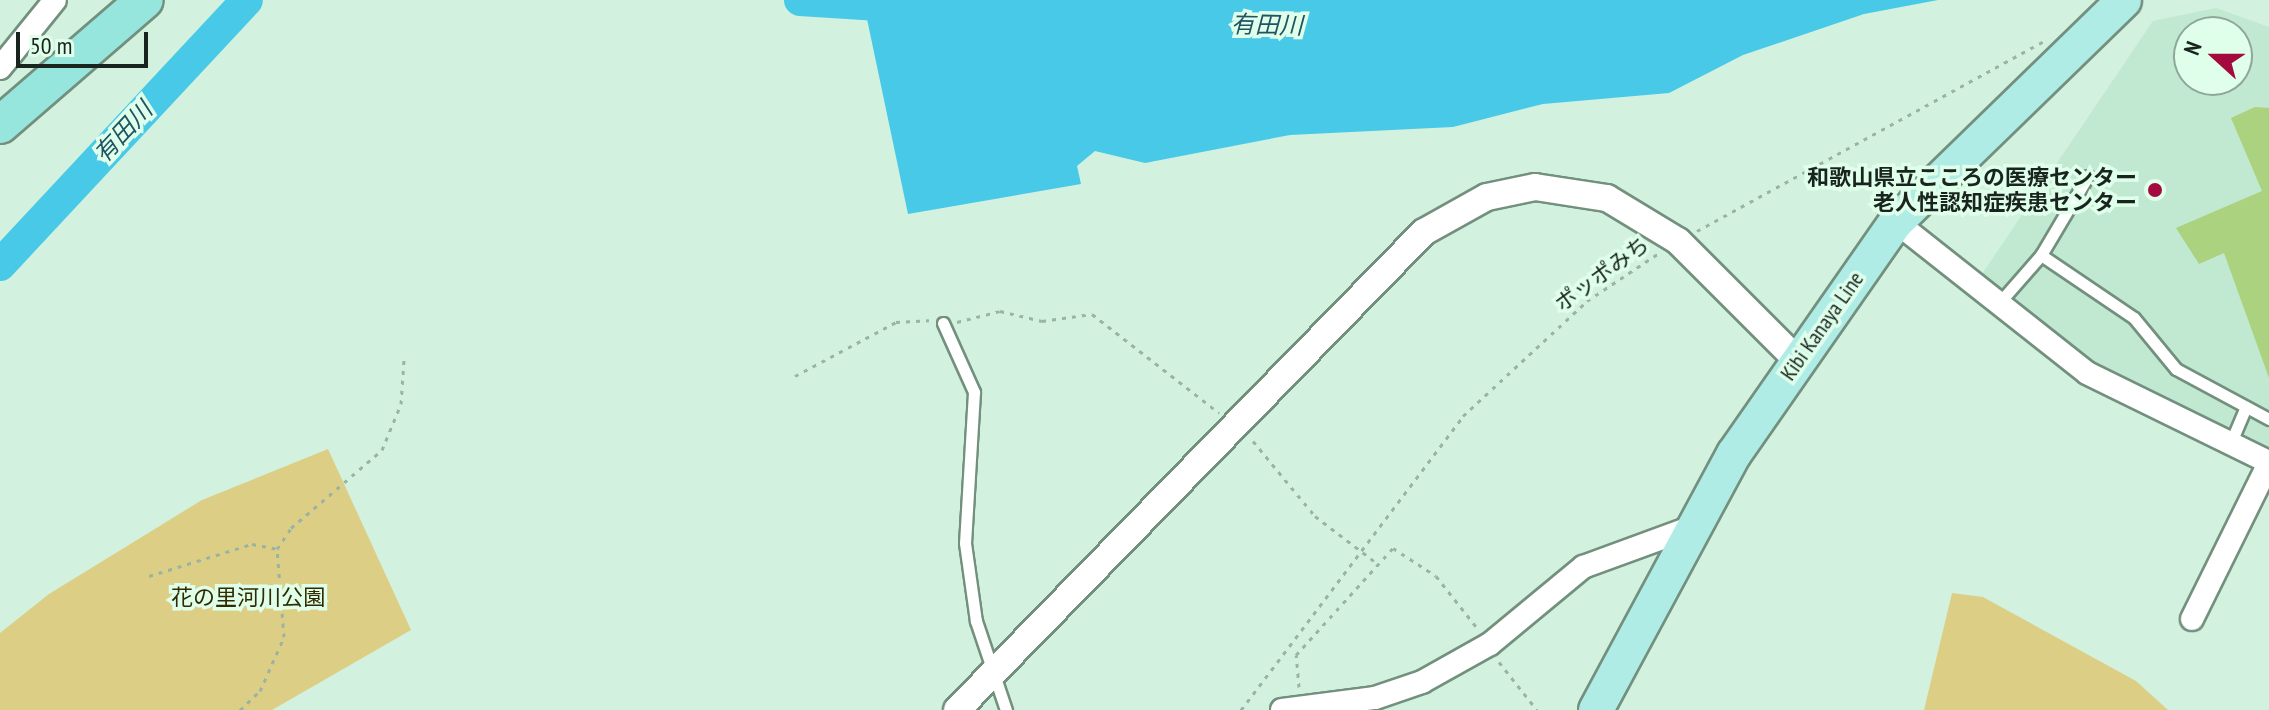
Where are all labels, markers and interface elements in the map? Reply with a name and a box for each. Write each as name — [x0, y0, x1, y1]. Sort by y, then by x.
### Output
water label: 有田川 — [1231, 10, 1303, 40]
scale bar — [20, 16, 152, 66]
north arrow — [2173, 16, 2253, 96]
text: 50 m — [30, 30, 72, 61]
text: N — [2177, 38, 2208, 59]
water label: 有田川 — [88, 96, 158, 168]
place label: 和歌山県立こころの医療センター 老人性認知症疾患センター — [1807, 164, 2137, 216]
marker: 和歌山県立こころの医療センター 老人性認知症疾患センター — [2144, 179, 2166, 201]
street label: ポッポみち — [1550, 231, 1654, 317]
street label: Kibi Kanaya Line — [1775, 267, 1869, 385]
park label: 花の里河川公園 — [171, 585, 325, 611]

